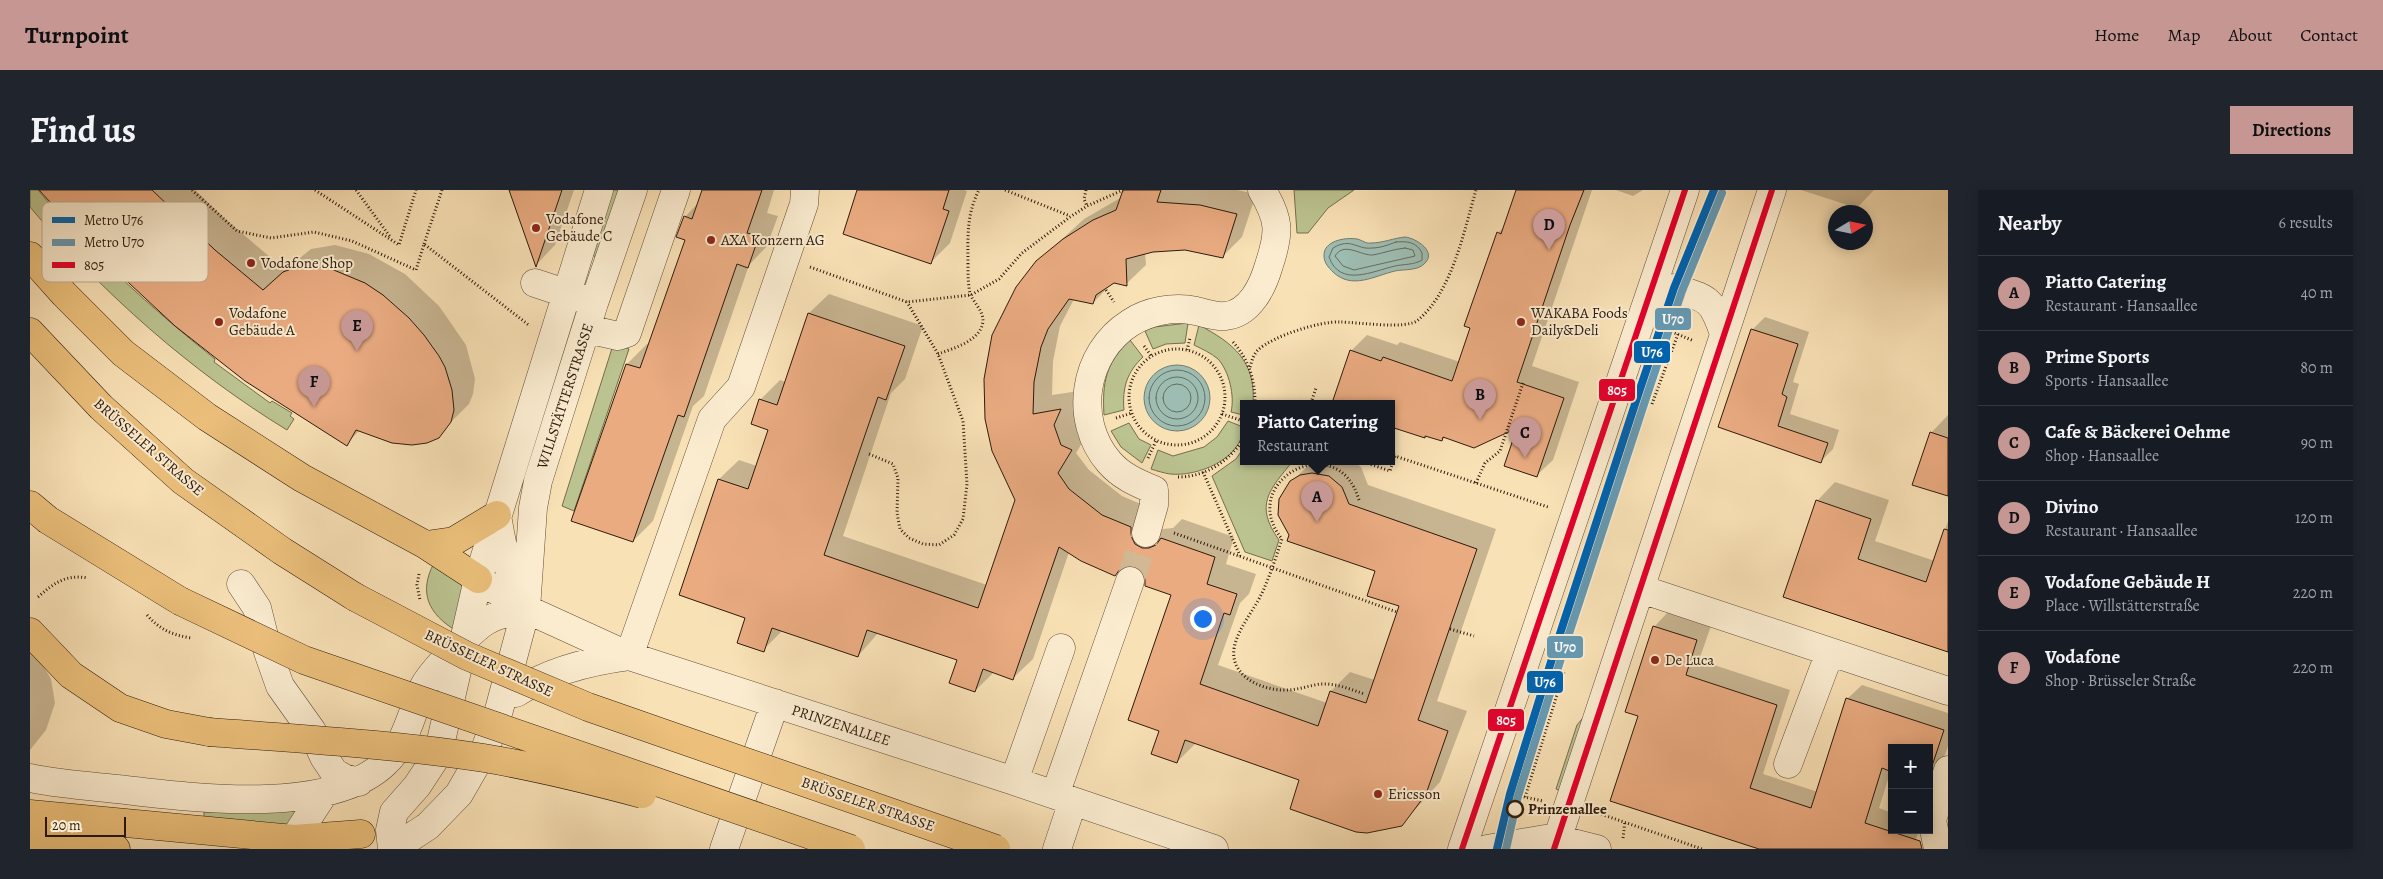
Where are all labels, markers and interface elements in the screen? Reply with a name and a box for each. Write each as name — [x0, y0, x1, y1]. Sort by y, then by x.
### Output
text: Turnpoint — [25, 19, 129, 51]
text: Home — [2094, 23, 2139, 47]
text: Map — [2167, 23, 2200, 47]
text: About — [2228, 23, 2272, 47]
text: Contact — [2300, 23, 2358, 47]
text: Find us — [30, 106, 136, 154]
button: Directions — [2230, 106, 2353, 154]
legend — [42, 202, 208, 282]
north arrow — [1828, 205, 1873, 250]
place label: Vodafone Gebäude C — [545, 209, 612, 246]
pin: D — [1533, 209, 1565, 250]
text: Nearby — [1998, 209, 2061, 237]
text: Metro U76 — [84, 211, 143, 230]
text: 6 results — [2279, 212, 2333, 234]
marker: Vodafone Gebäude C — [530, 222, 542, 234]
place label: AXA Konzern AG — [720, 230, 825, 250]
text: Metro U70 — [84, 233, 144, 252]
marker: AXA Konzern AG — [705, 234, 717, 246]
place label: Vodafone Shop — [260, 253, 353, 273]
text: 805 — [84, 256, 104, 275]
marker: Vodafone Shop — [245, 257, 257, 269]
text: Piatto Catering — [2045, 269, 2166, 295]
text: A — [2009, 282, 2019, 304]
text: 40 m — [2301, 282, 2333, 304]
text: Restaurant · Hansaallee — [2045, 295, 2198, 317]
place label: Vodafone Gebäude A — [228, 303, 295, 340]
place label: WAKABA Foods Daily&Deli — [1530, 303, 1628, 340]
line badge: U70 — [1654, 307, 1692, 331]
pin: E — [341, 310, 373, 351]
text: U70 — [1662, 310, 1684, 329]
marker: Vodafone Gebäude A — [213, 316, 225, 328]
marker: WAKABA Foods Daily&Deli — [1515, 316, 1527, 328]
street label: WILLSTÄTTERSTRASSE — [532, 321, 598, 472]
line badge: U76 — [1633, 340, 1671, 364]
text: U76 — [1641, 343, 1663, 362]
text: Prime Sports — [2045, 344, 2149, 370]
text: B — [2009, 357, 2019, 379]
text: 80 m — [2300, 357, 2333, 379]
pin: F — [298, 366, 330, 407]
text: Sports · Hansaallee — [2045, 370, 2169, 392]
line badge: 805 — [1598, 378, 1636, 402]
pin: B — [1464, 379, 1496, 420]
text: 805 — [1607, 381, 1627, 400]
street label: BRÜSSELER STRASSE — [90, 394, 208, 500]
popup — [1240, 400, 1395, 465]
text: Piatto Catering — [1257, 409, 1378, 435]
pin: C — [1509, 417, 1541, 458]
text: Cafe & Bäckerei Oehme — [2045, 419, 2230, 445]
text: C — [2009, 432, 2019, 454]
text: 90 m — [2301, 432, 2333, 454]
text: Restaurant — [1257, 435, 1329, 457]
text: Shop · Hansaallee — [2045, 445, 2159, 467]
pin: A — [1301, 481, 1333, 522]
text: Divino — [2045, 494, 2099, 520]
text: D — [2008, 507, 2020, 529]
text: 120 m — [2295, 507, 2333, 529]
text: Restaurant · Hansaallee — [2045, 520, 2198, 542]
text: Vodafone Gebäude H — [2045, 569, 2210, 595]
text: E — [2009, 582, 2019, 604]
text: 220 m — [2293, 582, 2333, 604]
text: Place · Willstätterstraße — [2045, 595, 2200, 617]
your location — [1190, 606, 1216, 632]
street label: BRÜSSELER STRASSE — [421, 624, 557, 702]
line badge: U70 — [1546, 635, 1584, 659]
text: U70 — [1554, 638, 1576, 657]
text: Vodafone — [2045, 644, 2120, 670]
place label: De Luca — [1665, 650, 1714, 670]
marker: De Luca — [1649, 654, 1661, 666]
text: F — [2010, 657, 2018, 679]
text: 220 m — [2293, 657, 2333, 679]
line badge: U76 — [1526, 670, 1564, 694]
text: Shop · Brüsseler Straße — [2045, 670, 2196, 692]
text: U76 — [1534, 673, 1556, 692]
street label: PRINZENALLEE — [789, 700, 893, 750]
line badge: 805 — [1487, 708, 1525, 732]
text: 805 — [1496, 711, 1516, 730]
map controls — [1888, 744, 1933, 834]
button: + — [1888, 744, 1933, 789]
street label: BRÜSSELER STRASSE — [799, 772, 937, 836]
place label: Ericsson — [1388, 784, 1441, 804]
marker: Ericsson — [1372, 788, 1384, 800]
button: − — [1888, 789, 1933, 834]
place label: Prinzenallee — [1528, 799, 1607, 819]
marker: Prinzenallee — [1506, 800, 1524, 818]
scale bar — [45, 814, 126, 837]
text: 20 m — [52, 816, 81, 835]

